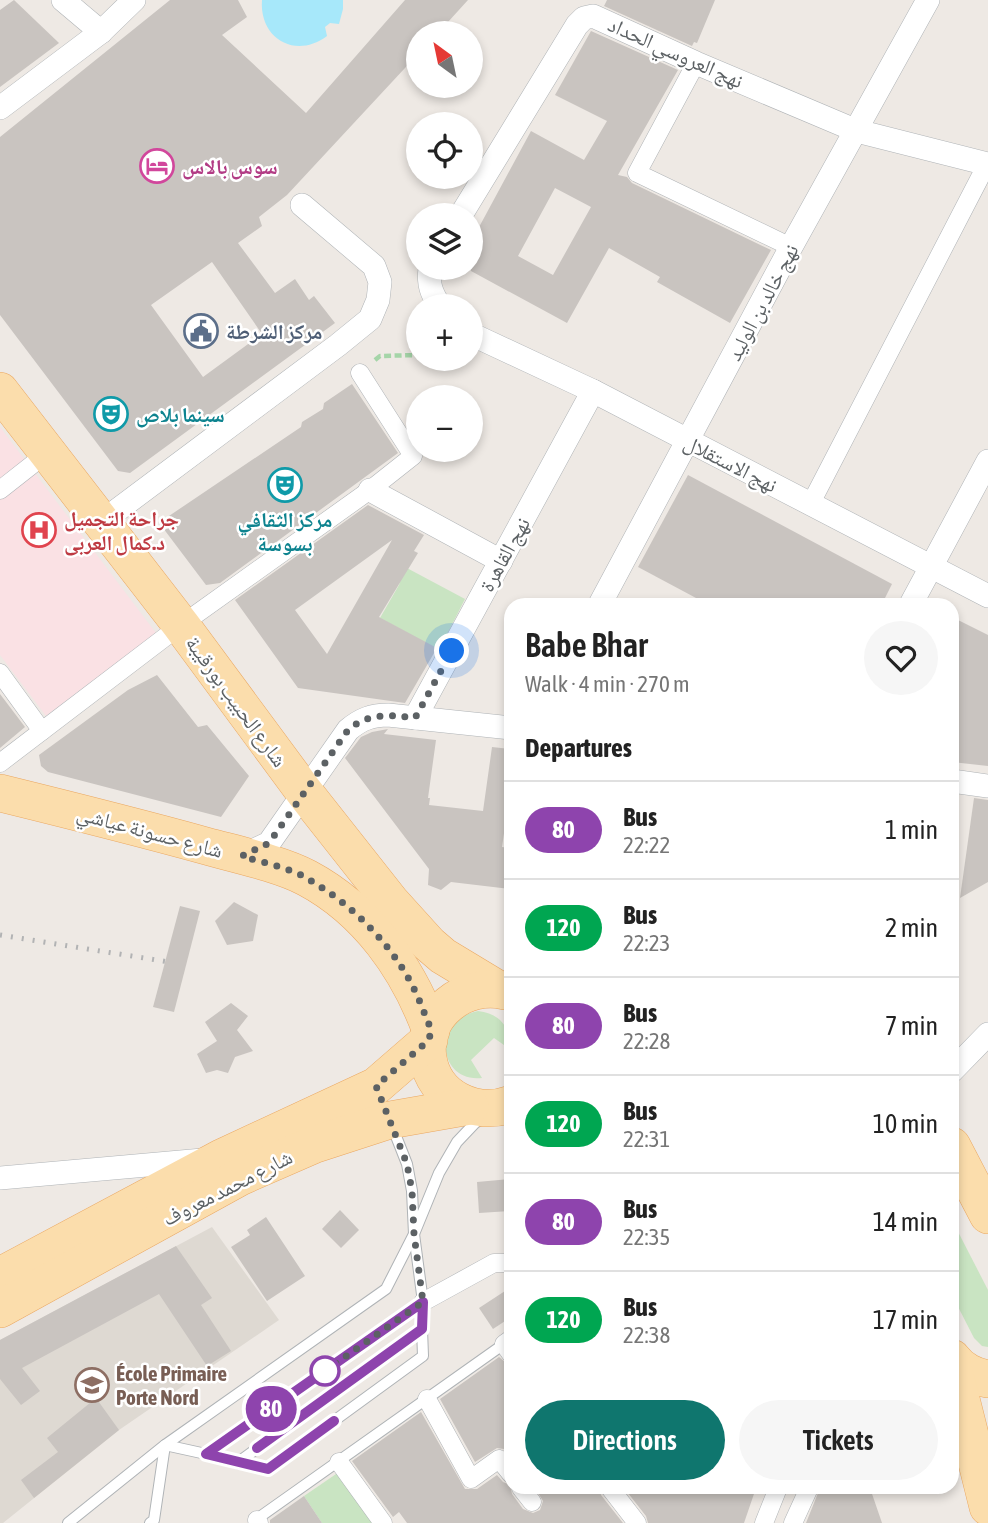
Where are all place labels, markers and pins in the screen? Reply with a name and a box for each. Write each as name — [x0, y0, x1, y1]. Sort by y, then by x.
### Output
hotel icon: سوس بالاس — [138, 147, 176, 185]
place label: سوس بالاس — [182, 154, 278, 180]
public building icon: مركز الشرطة — [182, 312, 220, 350]
place label: مركز الشرطة — [226, 319, 323, 344]
theatre icon: سينما بلاص — [92, 395, 130, 433]
place label: سينما بلاص — [136, 402, 225, 428]
theatre icon: مركز الثقافي بسوسة — [266, 466, 304, 504]
place label: جراحة التجميل د.كمال العربى — [64, 506, 179, 556]
place label: مركز الثقافي بسوسة — [238, 507, 332, 556]
hospital icon: جراحة التجميل د.كمال العربى — [20, 511, 58, 549]
unlabelled marker — [310, 1356, 340, 1386]
place label: École Primaire Porte Nord — [116, 1361, 227, 1409]
school or university icon: École Primaire Porte Nord — [73, 1366, 111, 1404]

